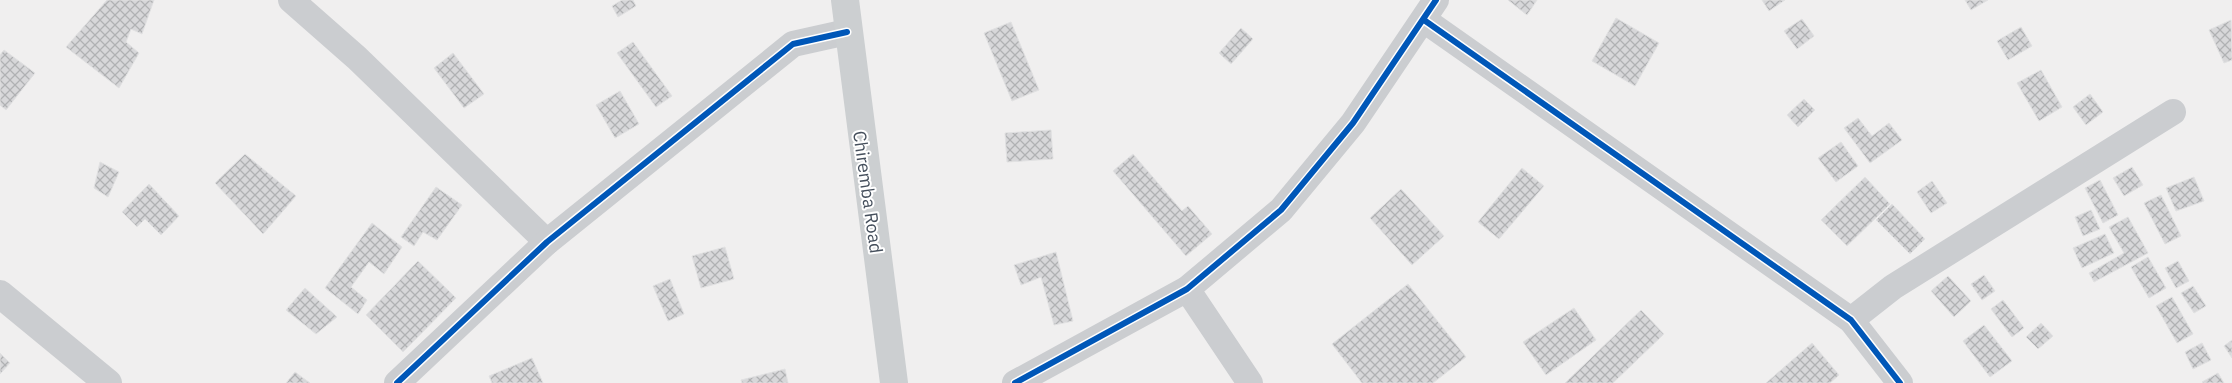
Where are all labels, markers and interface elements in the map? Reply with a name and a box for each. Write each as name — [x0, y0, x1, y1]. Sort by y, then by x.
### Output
street label: Chiremba Road — [848, 129, 888, 255]

